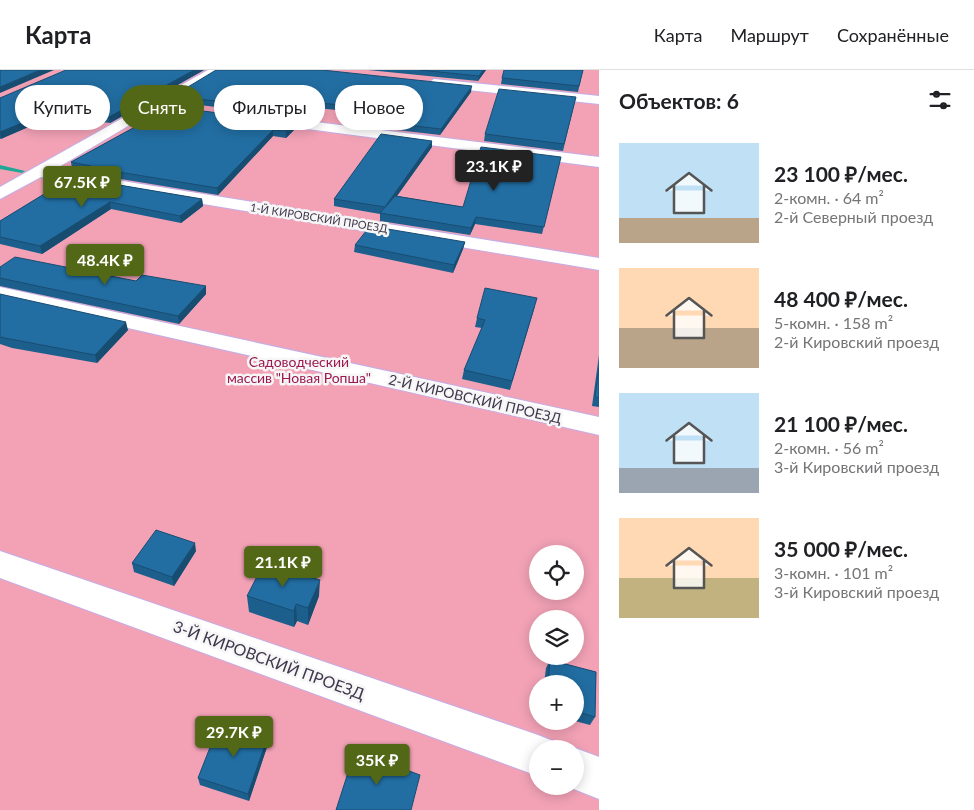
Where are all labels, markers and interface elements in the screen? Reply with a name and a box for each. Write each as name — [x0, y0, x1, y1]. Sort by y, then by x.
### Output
text: Карта — [25, 20, 92, 49]
text: Карта — [654, 24, 702, 46]
text: Маршрут — [730, 24, 809, 46]
text: Сохранённые — [837, 24, 949, 46]
chip: Купить — [15, 85, 110, 130]
chip: Снять — [120, 85, 204, 130]
chip: Фильтры — [214, 85, 325, 130]
chip: Новое — [335, 85, 423, 130]
icon: filters — [926, 86, 954, 114]
text: Объектов: 6 — [619, 88, 739, 113]
pin: 23.1K ₽ — [448, 150, 540, 192]
text: 23.1K ₽ — [466, 156, 522, 175]
text: 23 100 ₽/мес. — [774, 161, 908, 186]
icon: home — [659, 163, 719, 223]
pin: 67.5K ₽ — [36, 166, 128, 208]
text: 67.5K ₽ — [54, 172, 110, 191]
text: 2-комн. · 64 m² — [774, 188, 884, 207]
street label: 1-Й КИРОВСКИЙ ПРОЕЗД — [249, 200, 389, 235]
text: 2-й Северный проезд — [774, 207, 933, 226]
pin: 48.4K ₽ — [59, 244, 151, 286]
text: 48.4K ₽ — [77, 250, 133, 269]
text: 48 400 ₽/мес. — [774, 286, 908, 311]
icon: home — [659, 288, 719, 348]
text: 5-комн. · 158 m² — [774, 313, 893, 332]
text: 2-й Кировский проезд — [774, 332, 939, 351]
park label: Садоводческий массив "Новая Ропша" — [227, 353, 371, 386]
street label: 2-Й КИРОВСКИЙ ПРОЕЗД — [387, 370, 563, 427]
text: 21 100 ₽/мес. — [774, 411, 908, 436]
icon: home — [659, 413, 719, 473]
text: 2-комн. · 56 m² — [774, 438, 884, 457]
text: 3-й Кировский проезд — [774, 457, 939, 476]
text: 35 000 ₽/мес. — [774, 536, 908, 561]
icon: home — [659, 538, 719, 598]
map controls — [529, 545, 584, 795]
button: locate — [529, 545, 584, 600]
pin: 21.1K ₽ — [237, 546, 329, 588]
text: 21.1K ₽ — [255, 552, 311, 571]
text: 3-комн. · 101 m² — [774, 563, 893, 582]
text: 3-й Кировский проезд — [774, 582, 939, 601]
button: layers — [529, 610, 584, 665]
street label: 3-Й КИРОВСКИЙ ПРОЕЗД — [171, 616, 368, 703]
button: + — [529, 675, 584, 730]
pin: 29.7K ₽ — [188, 716, 280, 758]
text: 29.7K ₽ — [206, 722, 262, 741]
button: − — [529, 740, 584, 795]
pin: 35K ₽ — [342, 744, 412, 786]
text: 35K ₽ — [356, 750, 398, 769]

